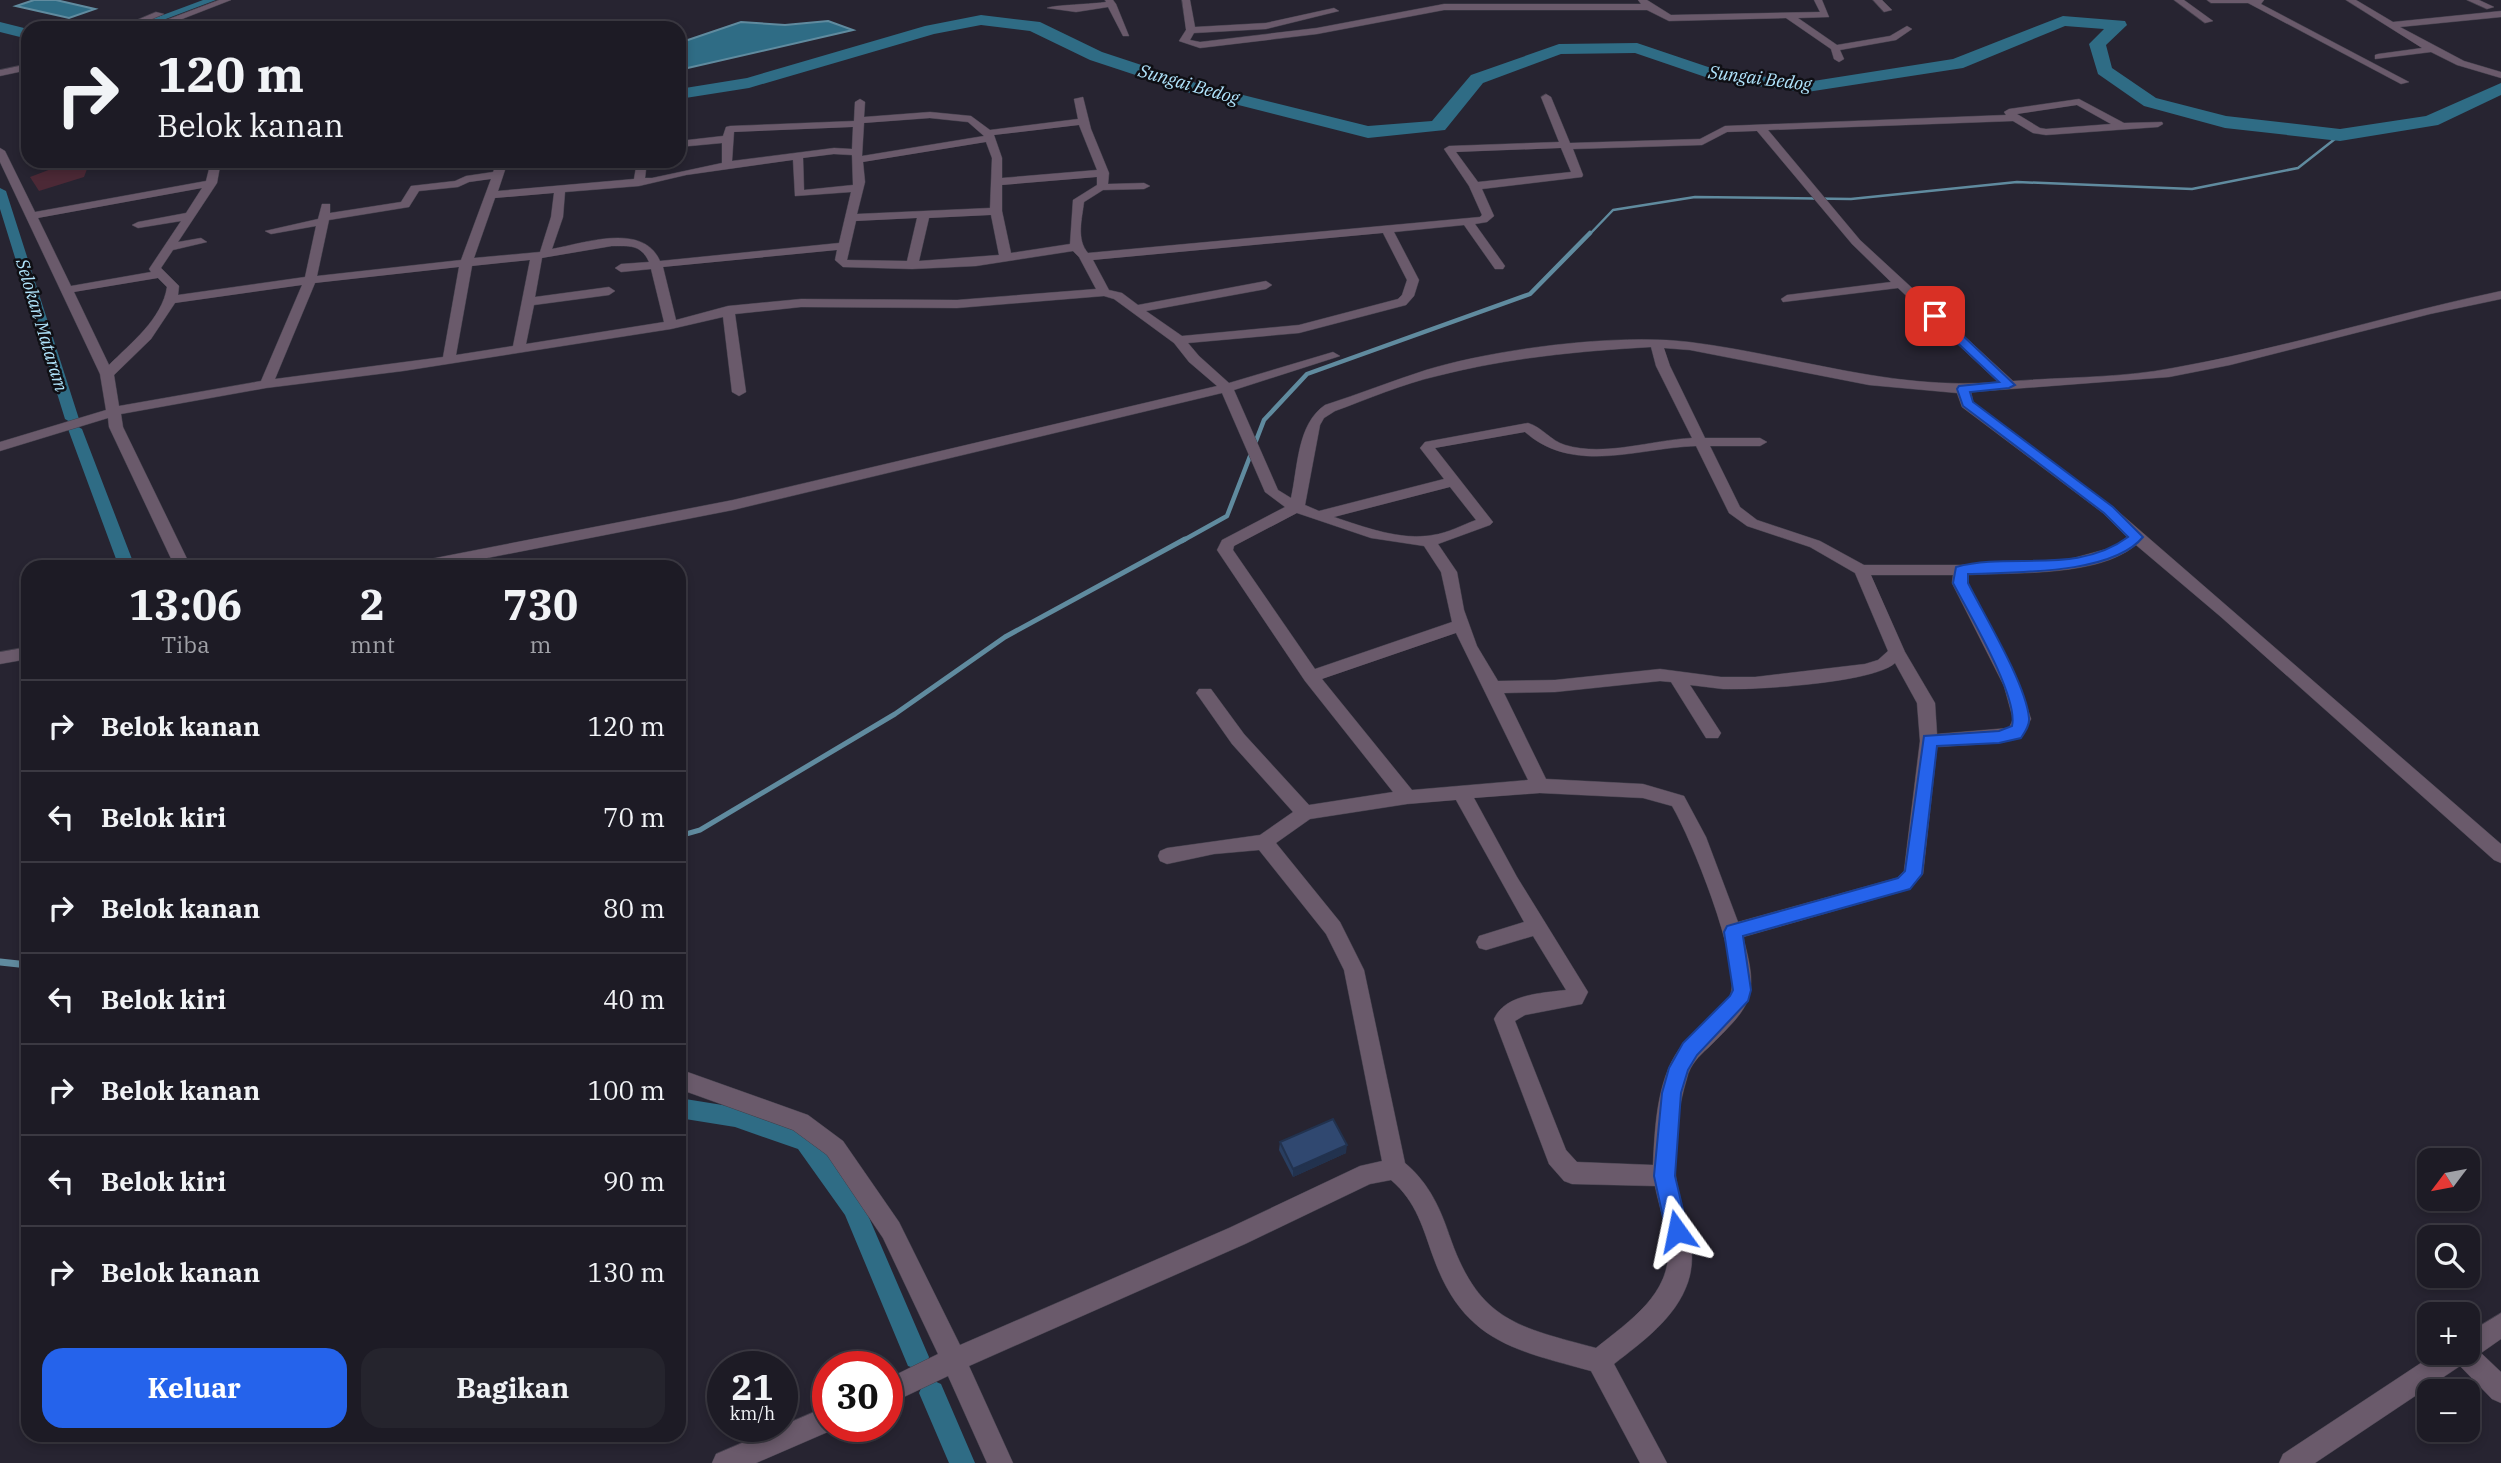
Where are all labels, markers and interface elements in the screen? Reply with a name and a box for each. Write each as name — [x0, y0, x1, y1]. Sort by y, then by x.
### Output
text: 120 m — [157, 42, 304, 105]
icon: right — [42, 49, 133, 140]
water label: Sungai Bedog — [1135, 58, 1243, 110]
water label: Sungai Bedog — [1706, 60, 1813, 96]
text: Belok kanan — [157, 104, 344, 146]
water label: Selokan Mataram — [11, 255, 73, 394]
pin — [1905, 286, 1965, 346]
icon: arrive — [1916, 297, 1954, 335]
text: 13:06 — [129, 577, 242, 632]
text: 2 — [360, 577, 385, 632]
text: 730 — [503, 577, 578, 632]
text: Tiba — [161, 629, 210, 659]
text: mnt — [350, 629, 395, 659]
text: m — [529, 629, 551, 659]
icon: right — [42, 707, 80, 745]
text: Belok kanan — [101, 709, 260, 743]
text: 120 m — [587, 709, 665, 743]
icon: left — [42, 798, 80, 836]
text: Belok kiri — [101, 800, 226, 834]
text: 70 m — [603, 800, 665, 834]
icon: right — [42, 889, 80, 927]
text: Belok kanan — [101, 891, 260, 925]
text: 80 m — [603, 891, 665, 925]
icon: left — [42, 980, 80, 1018]
text: Belok kiri — [101, 982, 226, 1016]
text: 40 m — [603, 982, 665, 1016]
icon: right — [42, 1071, 80, 1109]
text: Belok kanan — [101, 1073, 260, 1107]
text: 100 m — [587, 1073, 665, 1107]
north arrow — [2417, 1148, 2480, 1211]
map controls — [2417, 1148, 2480, 1442]
icon: left — [42, 1162, 80, 1200]
text: Belok kiri — [101, 1164, 226, 1198]
text: 90 m — [603, 1164, 665, 1198]
position arrow — [1640, 1194, 1714, 1268]
button: search — [2417, 1225, 2480, 1288]
icon: right — [42, 1253, 80, 1291]
text: Belok kanan — [101, 1255, 260, 1289]
text: 130 m — [587, 1255, 665, 1289]
button: + — [2417, 1302, 2480, 1365]
button: Keluar — [42, 1348, 347, 1428]
button: Bagikan — [361, 1348, 665, 1428]
speed limit sign: 30 — [812, 1351, 903, 1442]
text: 21 — [731, 1364, 774, 1410]
button: − — [2417, 1379, 2480, 1442]
text: km/h — [730, 1402, 775, 1425]

